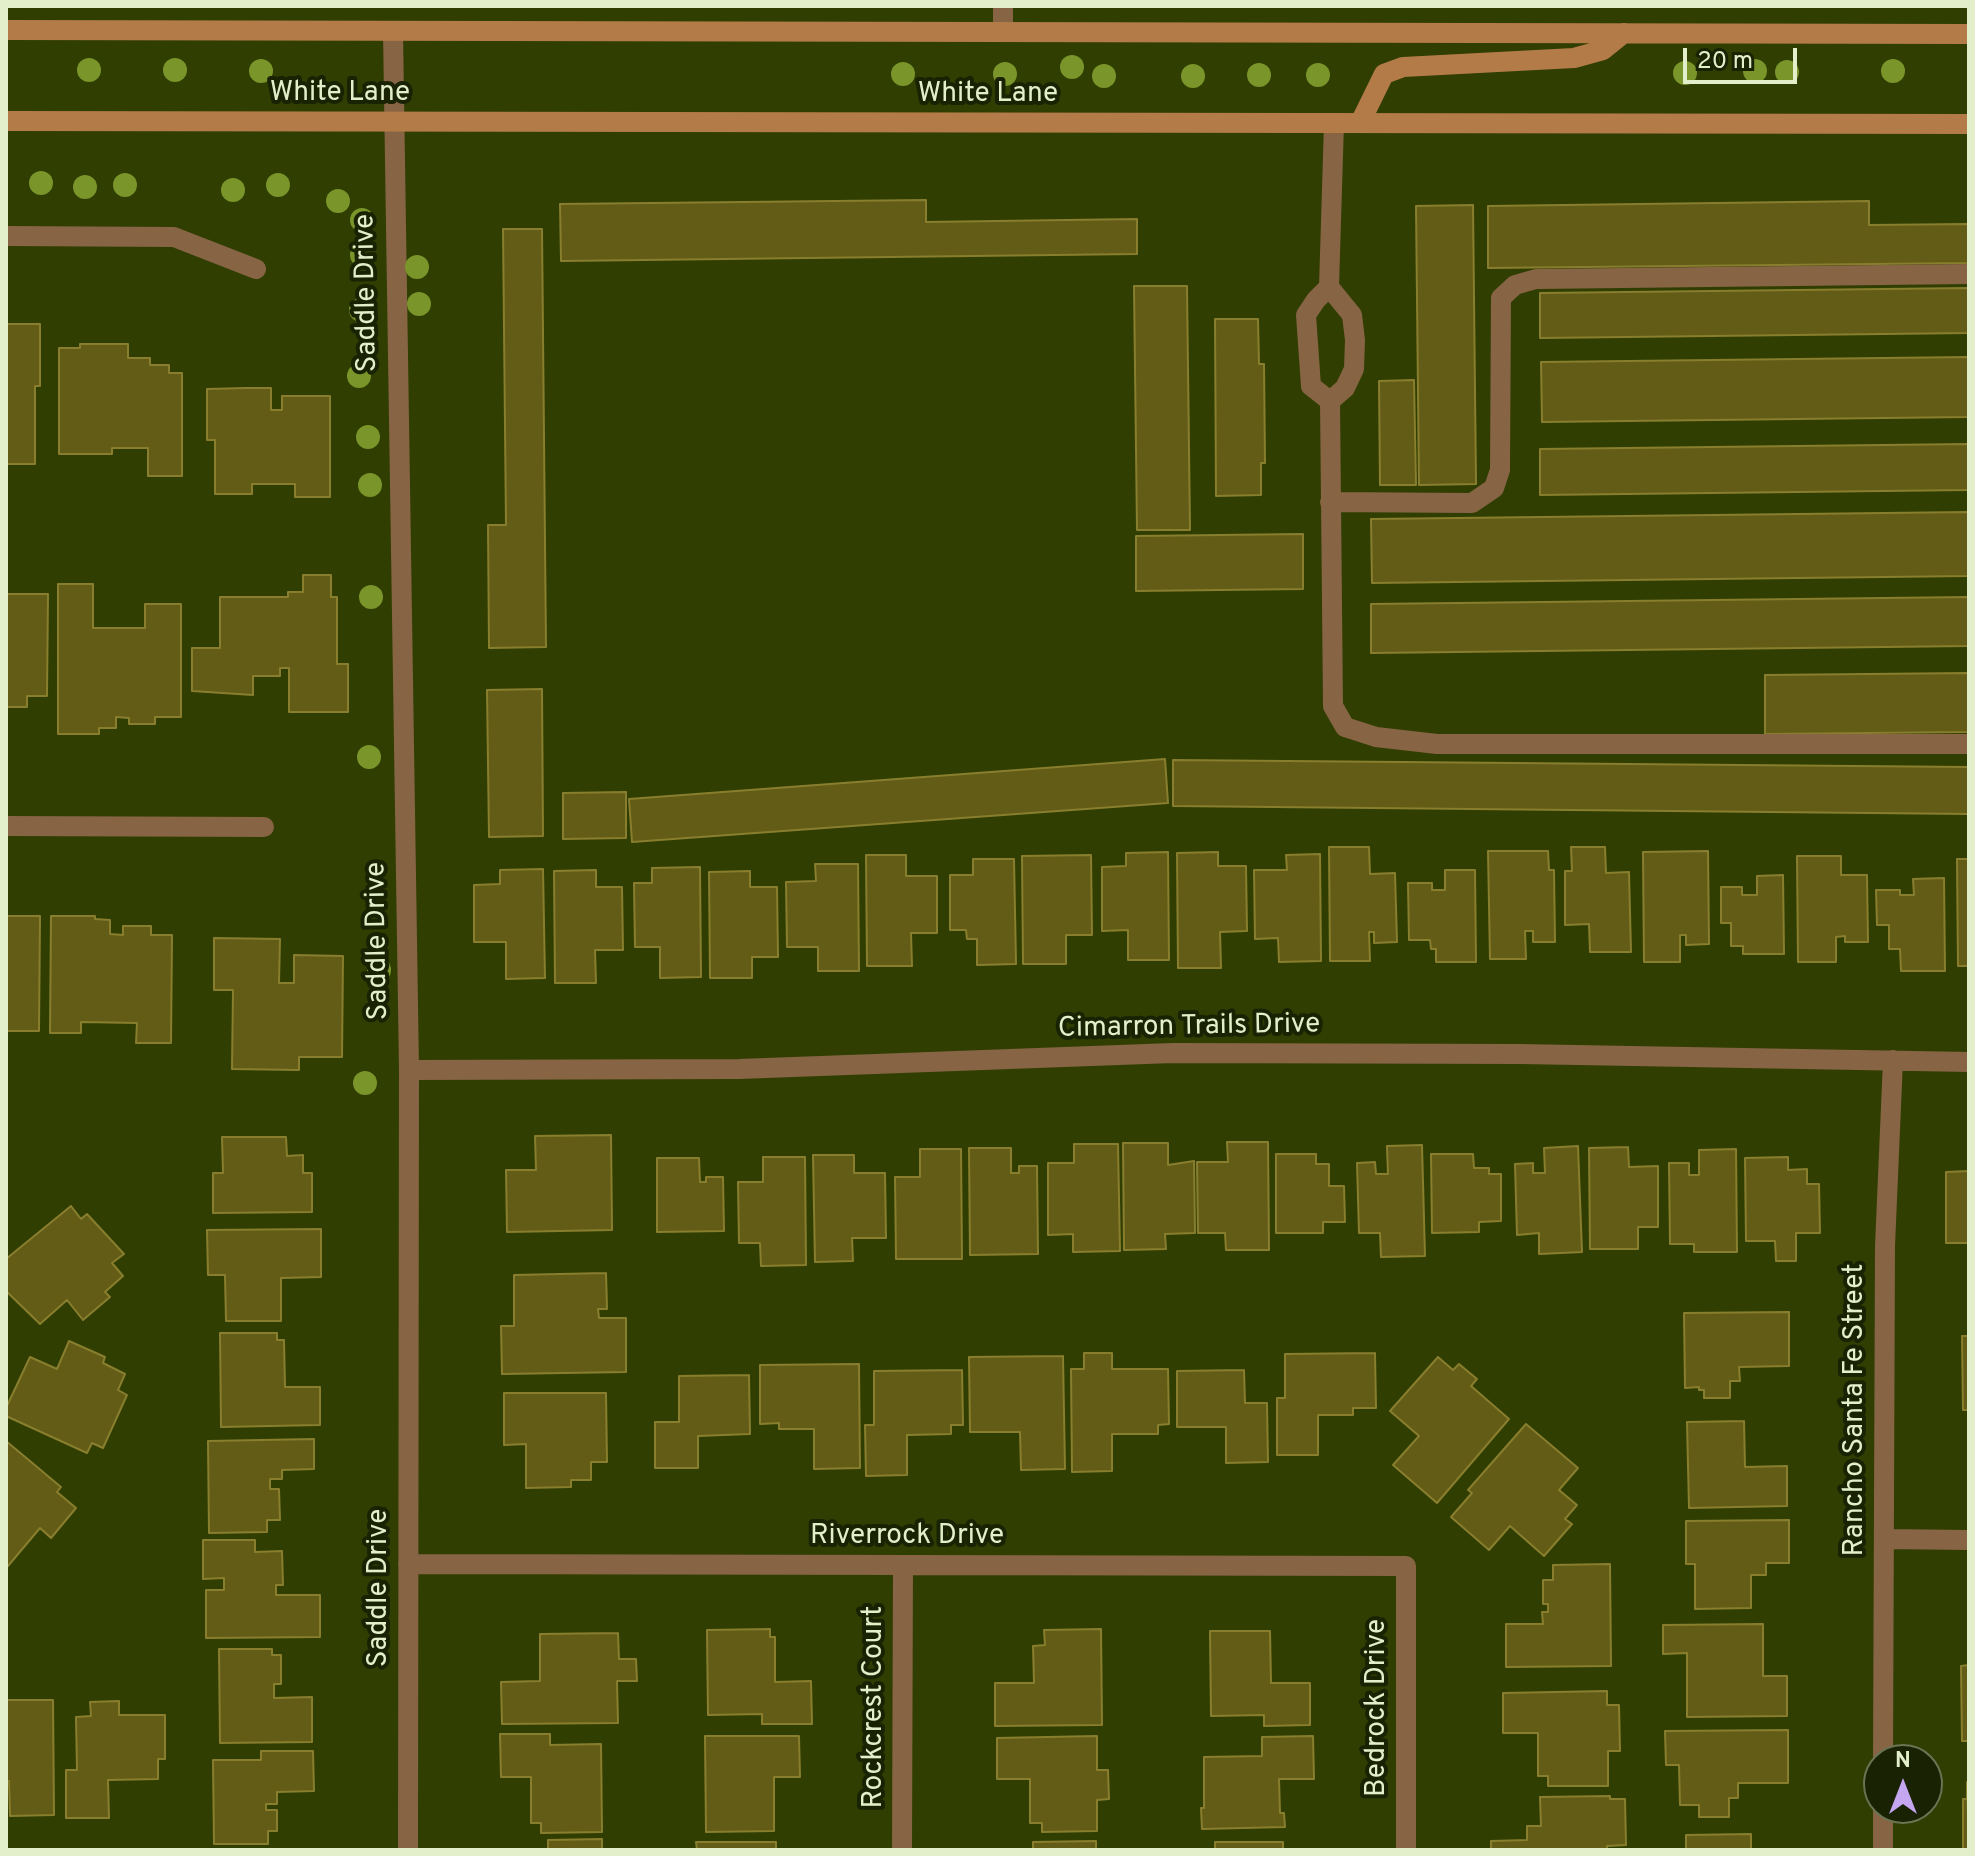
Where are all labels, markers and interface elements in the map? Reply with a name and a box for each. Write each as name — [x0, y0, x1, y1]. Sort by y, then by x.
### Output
scale bar — [1687, 32, 1801, 82]
text: 20 m — [1697, 47, 1753, 77]
street label: White Lane — [270, 77, 410, 111]
street label: White Lane — [918, 78, 1058, 112]
street label: Saddle Drive — [350, 213, 386, 373]
street label: Saddle Drive — [361, 861, 397, 1021]
street label: Cimarron Trails Drive — [1058, 1009, 1320, 1047]
street label: Rancho Santa Fe Street — [1839, 1263, 1873, 1557]
street label: Saddle Drive — [363, 1509, 397, 1667]
street label: Riverrock Drive — [810, 1520, 1004, 1554]
street label: Rockcrest Court — [858, 1606, 892, 1808]
street label: Bedrock Drive — [1361, 1619, 1395, 1797]
north arrow — [1863, 1744, 1943, 1824]
text: N — [1895, 1748, 1911, 1775]

